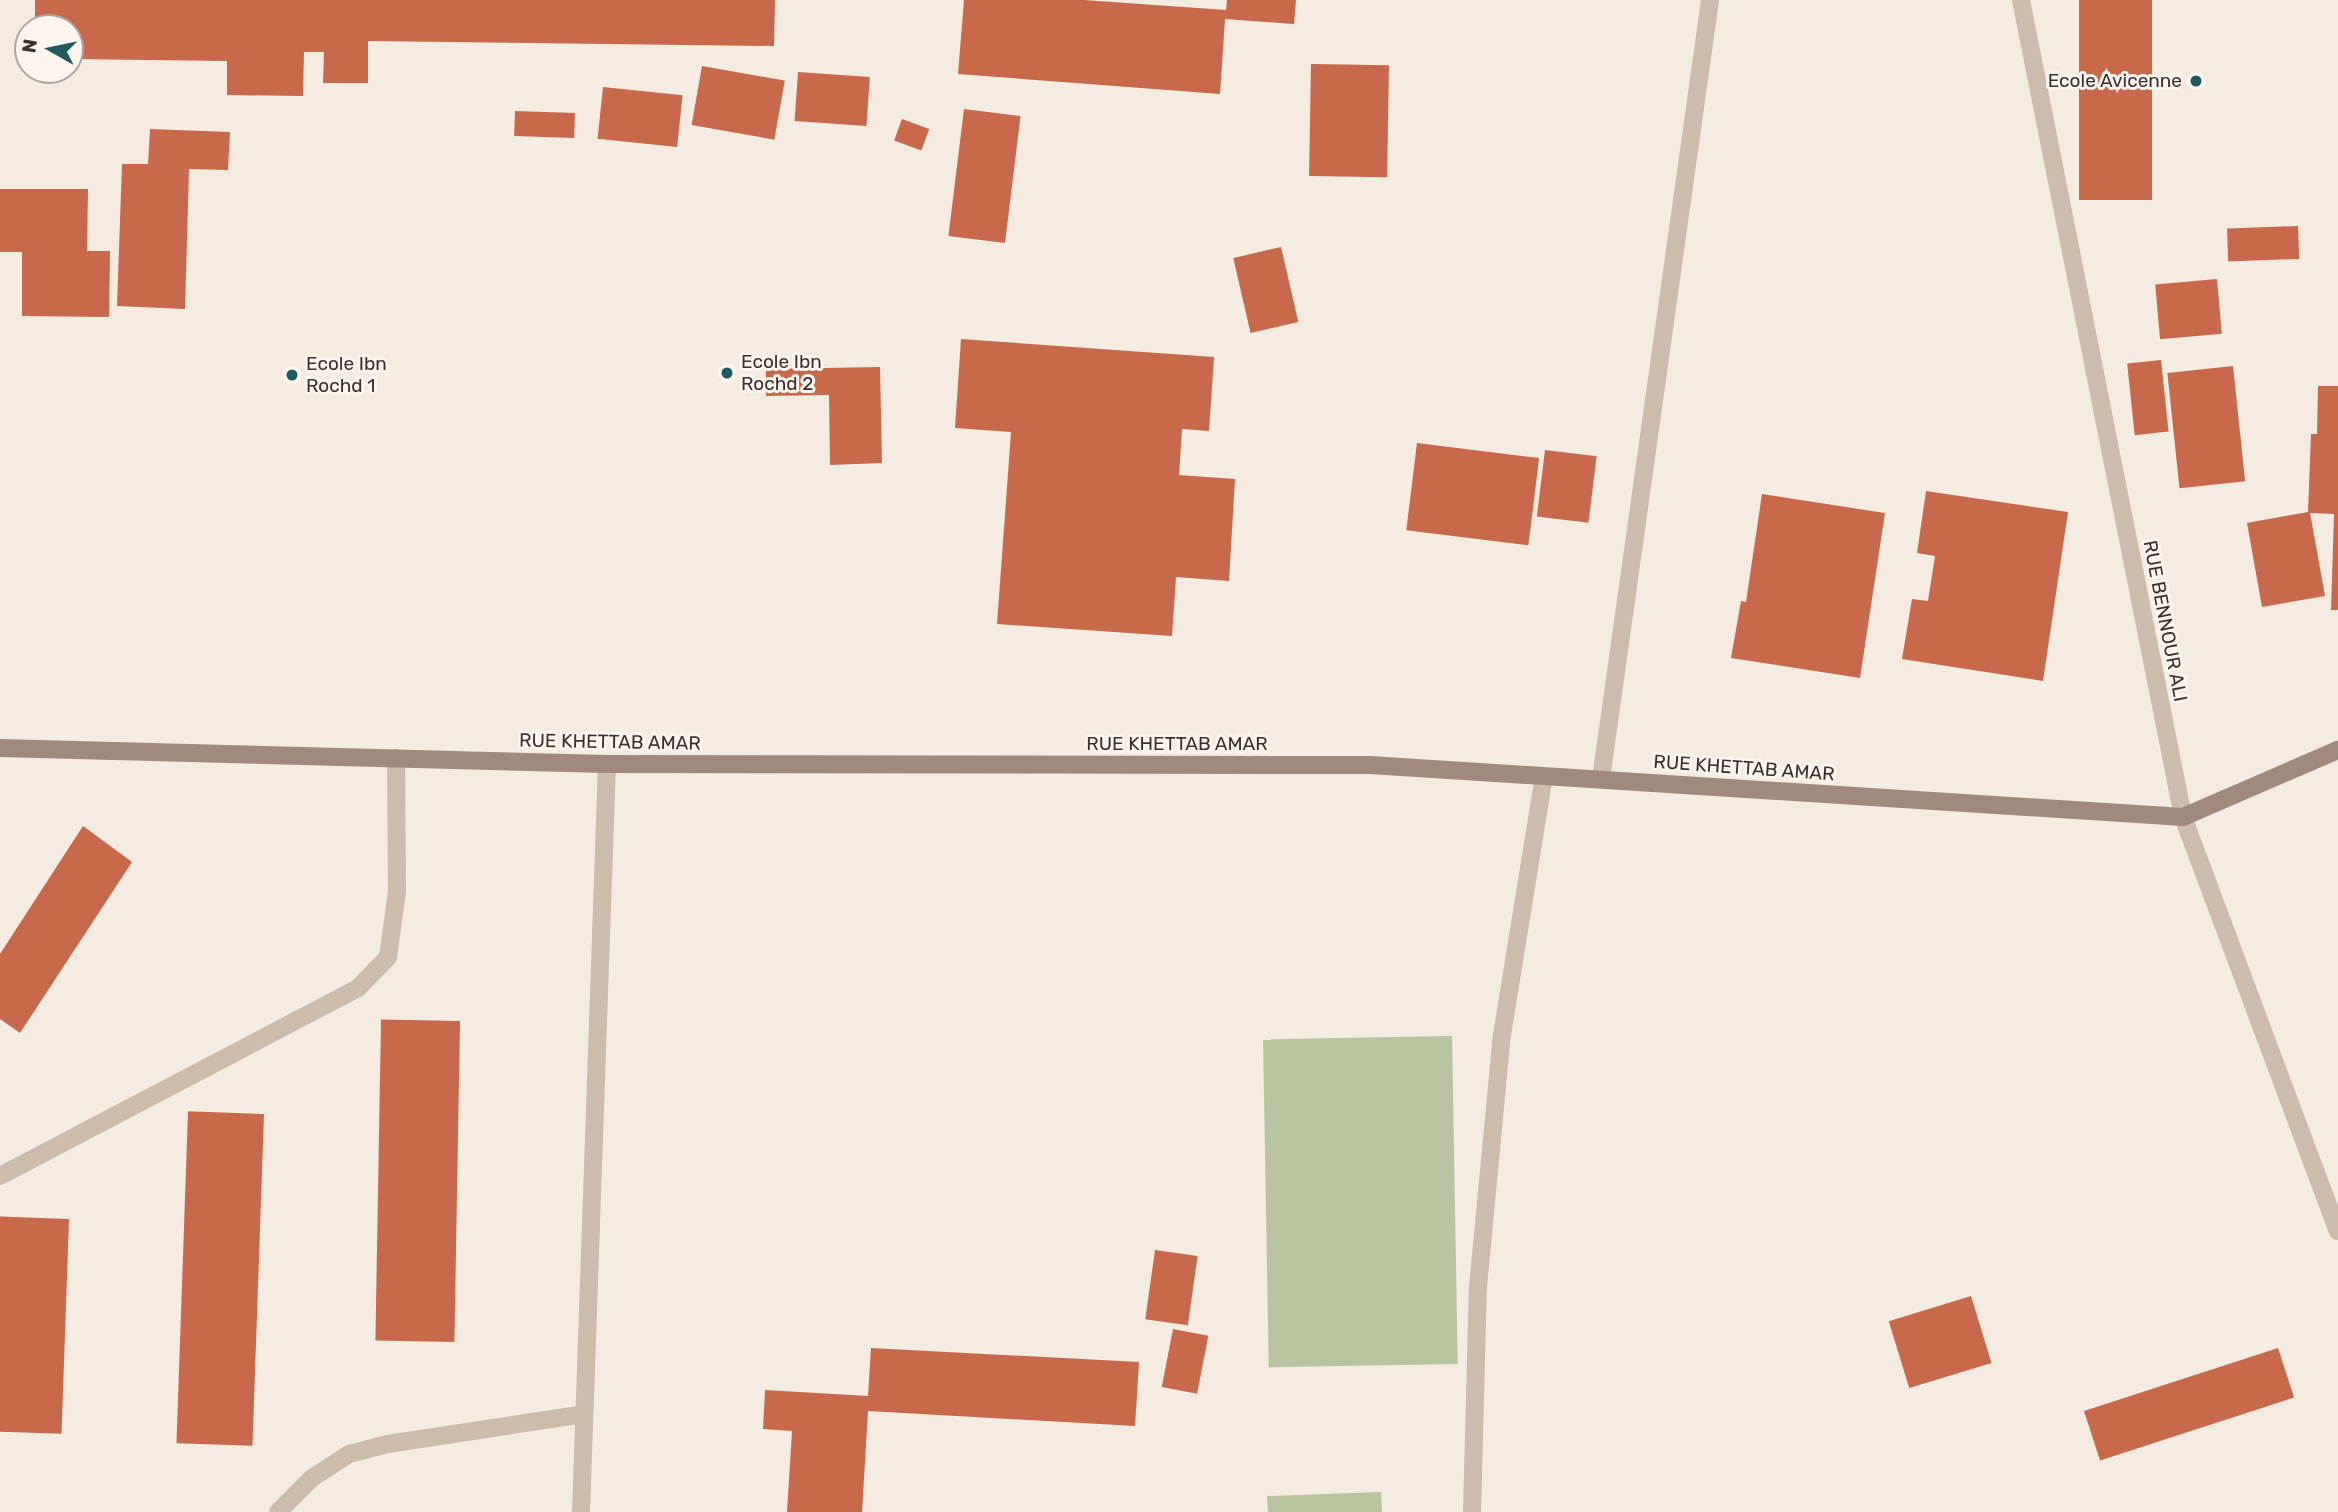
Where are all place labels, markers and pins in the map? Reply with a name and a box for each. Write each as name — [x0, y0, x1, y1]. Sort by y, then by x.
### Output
place label: Ecole Avicenne — [2047, 70, 2182, 92]
marker: Ecole Avicenne — [2188, 73, 2204, 89]
place label: Ecole Ibn Rochd 2 — [741, 351, 822, 395]
place label: Ecole Ibn Rochd 1 — [306, 353, 387, 397]
marker: Ecole Ibn Rochd 2 — [719, 365, 735, 381]
marker: Ecole Ibn Rochd 1 — [284, 367, 300, 383]

